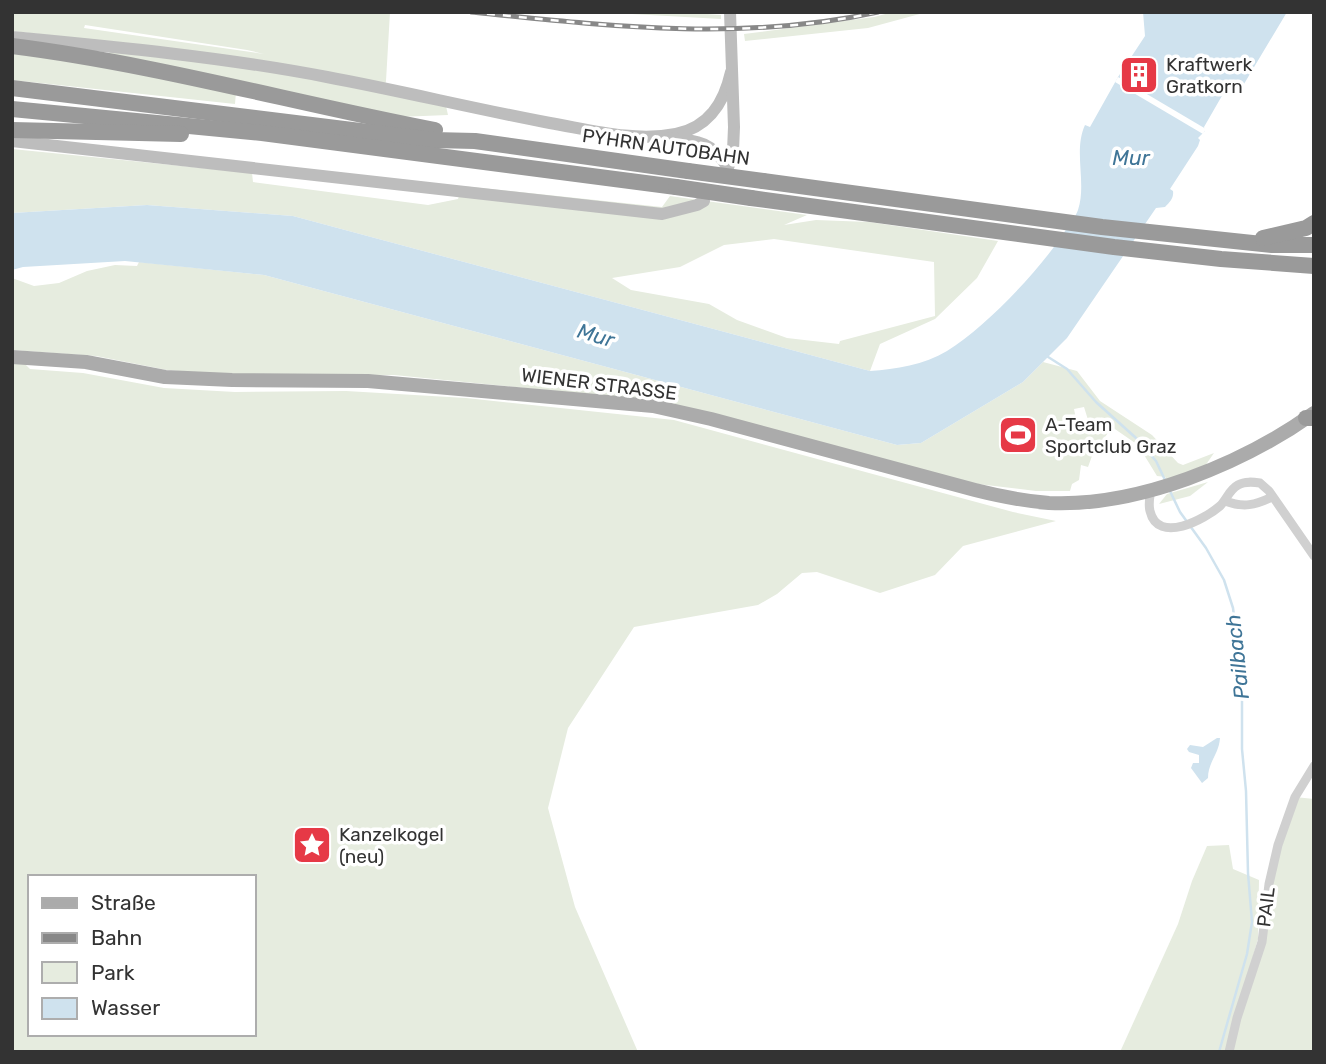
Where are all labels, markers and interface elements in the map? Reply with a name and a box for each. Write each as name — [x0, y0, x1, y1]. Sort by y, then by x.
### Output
place label: Kraftwerk Gratkorn — [1166, 53, 1252, 98]
building icon: Kraftwerk Gratkorn — [1118, 54, 1160, 96]
street label: PYHRN AUTOBAHN — [581, 124, 751, 170]
water label: Mur — [1112, 145, 1151, 170]
water label: Mur — [575, 318, 618, 352]
street label: WIENER STRASSE — [520, 363, 678, 405]
place label: A-Team Sportclub Graz — [1045, 413, 1176, 458]
sports icon: A-Team Sportclub Graz — [997, 414, 1039, 456]
water label: Pailbach — [1220, 613, 1254, 701]
place label: Kanzelkogel (neu) — [339, 823, 444, 868]
place icon: Kanzelkogel (neu) — [291, 824, 333, 866]
legend — [28, 875, 256, 1036]
street label: PAIL — [1252, 885, 1280, 928]
text: Straße — [91, 890, 156, 915]
text: Bahn — [91, 925, 142, 950]
text: Park — [91, 960, 135, 985]
text: Wasser — [91, 995, 160, 1020]

